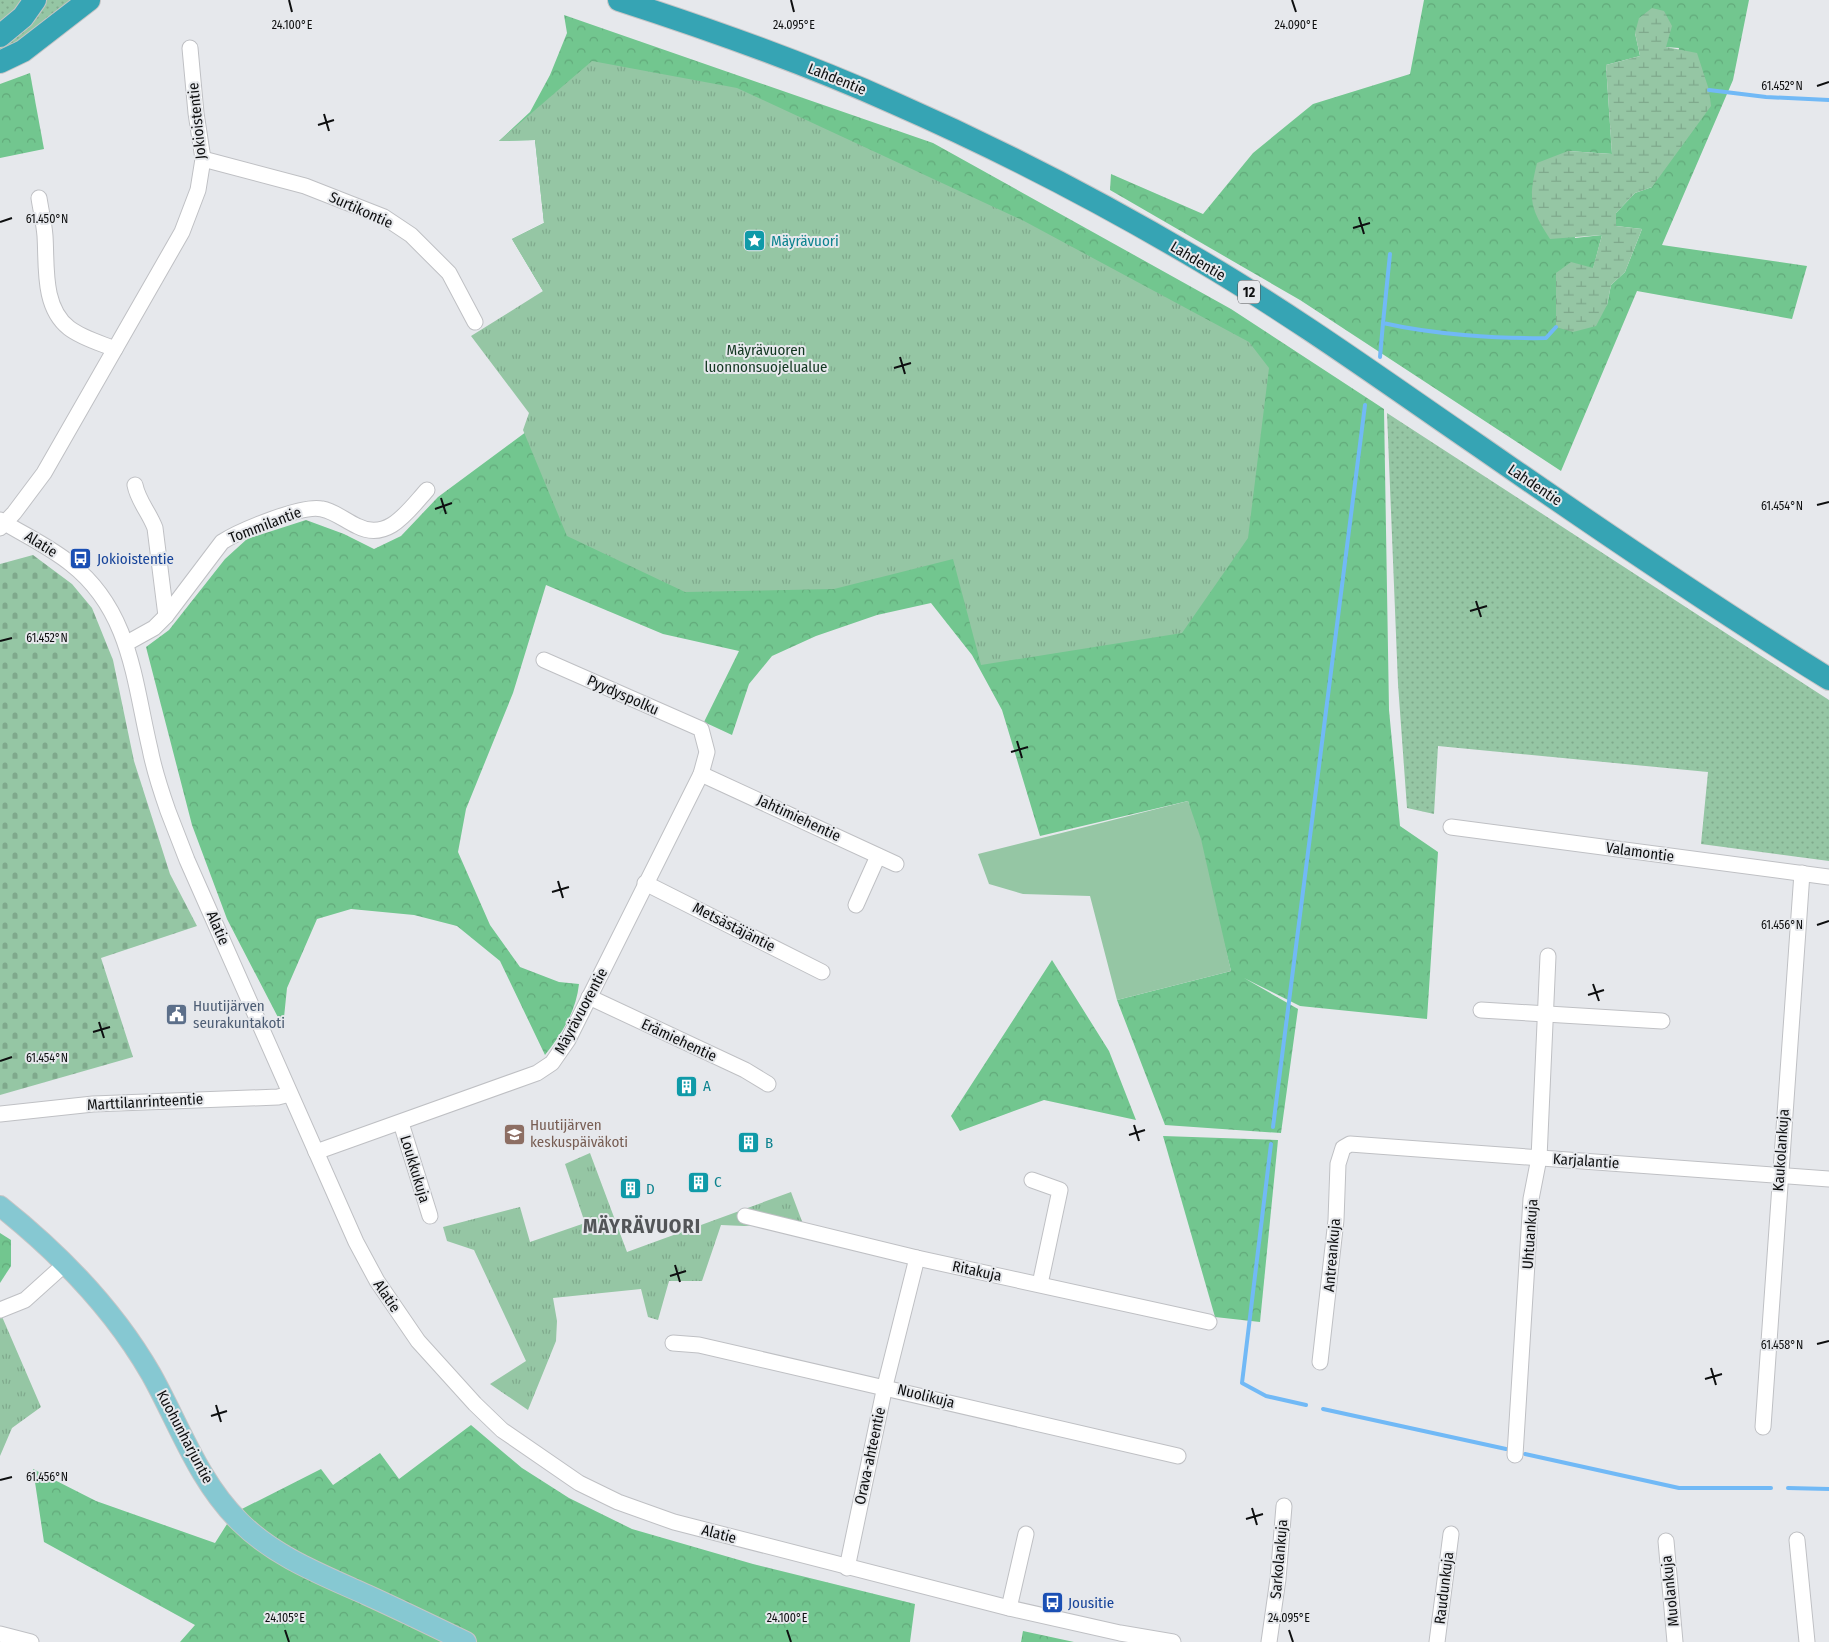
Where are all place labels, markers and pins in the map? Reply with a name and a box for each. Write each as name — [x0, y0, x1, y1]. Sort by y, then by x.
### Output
place icon: Mäyrävuori — [743, 229, 767, 253]
place label: Mäyrävuori — [771, 232, 839, 250]
bus stop icon: Jokioistentie — [69, 547, 93, 571]
place label: Jokioistentie — [97, 550, 174, 568]
place label: Huutijärven seurakuntakoti — [193, 997, 285, 1032]
public building icon: Huutijärven seurakuntakoti — [165, 1003, 189, 1027]
building icon: A — [675, 1074, 699, 1098]
place label: A — [703, 1077, 711, 1095]
place label: Huutijärven keskuspäiväkoti — [530, 1116, 628, 1151]
school or university icon: Huutijärven keskuspäiväkoti — [502, 1122, 526, 1146]
building icon: B — [737, 1131, 761, 1155]
place label: B — [765, 1134, 773, 1152]
building icon: C — [686, 1170, 710, 1194]
place label: C — [714, 1173, 722, 1191]
building icon: D — [618, 1177, 642, 1201]
place label: D — [646, 1180, 655, 1198]
bus stop icon: Jousitie — [1040, 1591, 1064, 1615]
place label: Jousitie — [1068, 1594, 1114, 1612]

